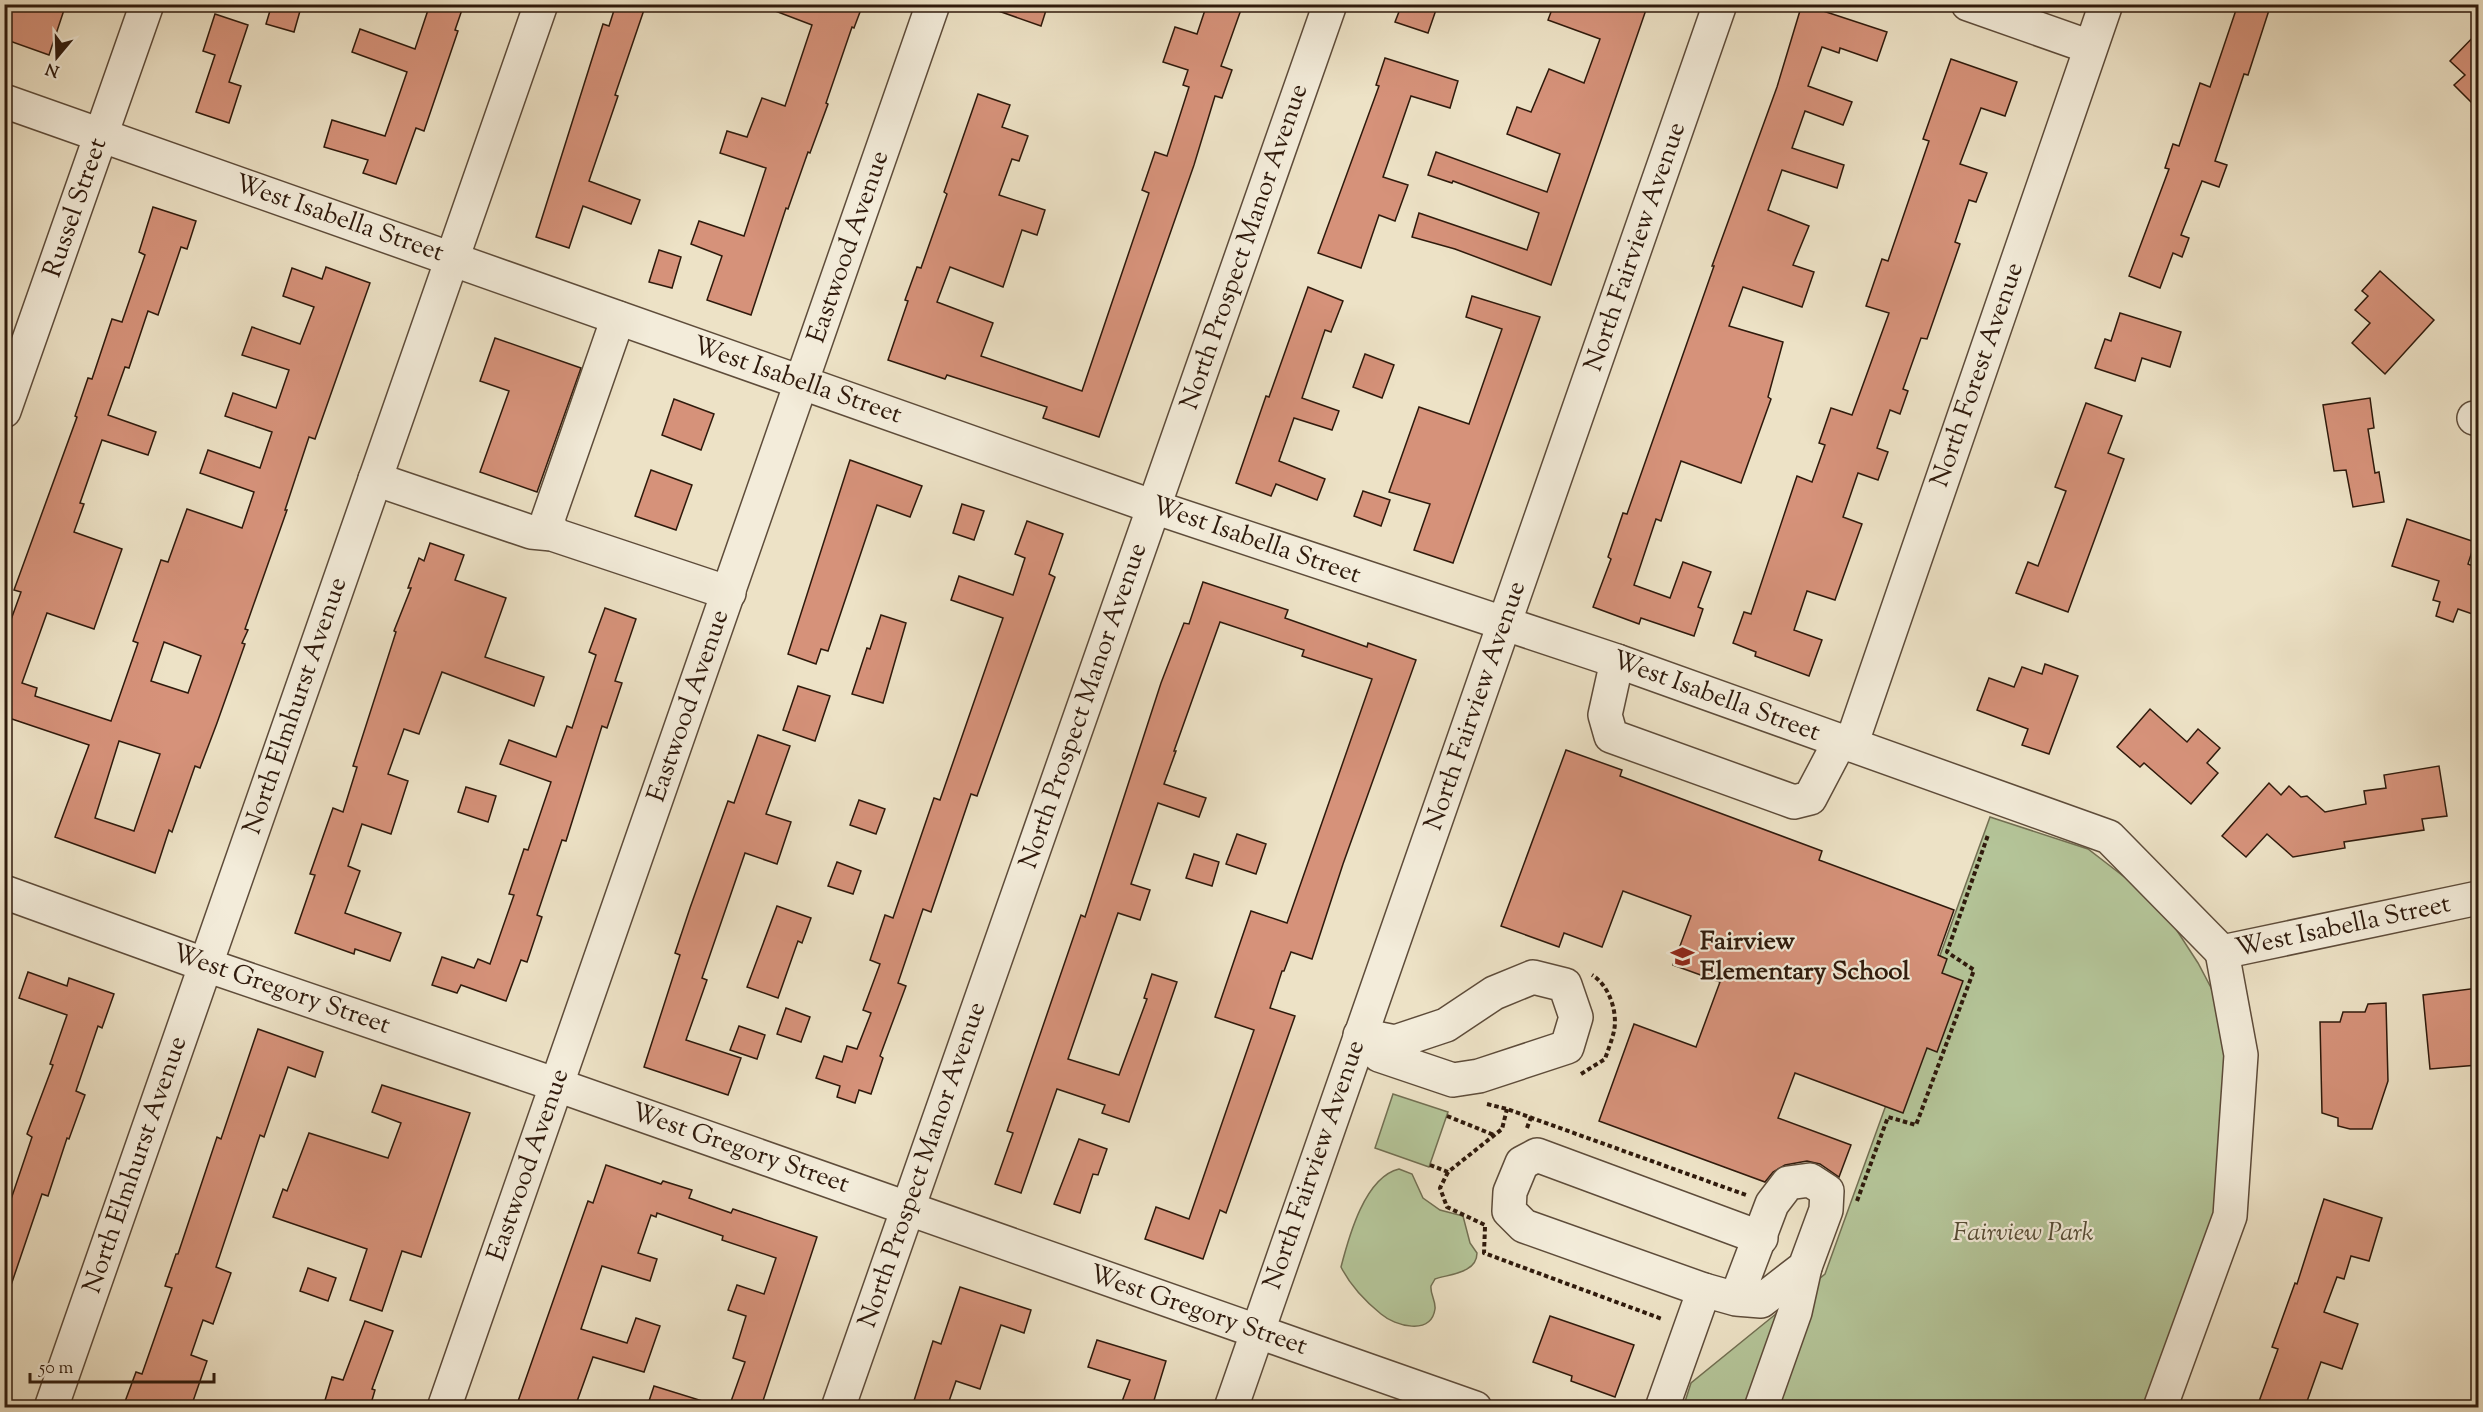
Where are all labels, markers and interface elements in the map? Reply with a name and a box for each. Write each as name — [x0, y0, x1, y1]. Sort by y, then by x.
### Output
north arrow — [27, 27, 87, 87]
text: N — [43, 56, 63, 82]
street label: North Prospect Manor Avenue — [1172, 79, 1318, 415]
street label: North Fairview Avenue — [1576, 117, 1696, 377]
street label: Russel Street — [35, 133, 117, 283]
street label: Eastwood Avenue — [799, 146, 899, 348]
street label: West Isabella Street — [229, 166, 449, 272]
street label: North Forest Avenue — [1922, 258, 2034, 492]
street label: West Isabella Street — [687, 328, 907, 434]
street label: West Isabella Street — [1146, 488, 1366, 594]
street label: North Prospect Manor Avenue — [1011, 538, 1157, 874]
street label: North Elmhurst Avenue — [235, 572, 357, 840]
street label: North Fairview Avenue — [1416, 576, 1536, 836]
street label: Eastwood Avenue — [639, 605, 739, 807]
street label: West Isabella Street — [1607, 642, 1825, 752]
street label: West Isabella Street — [2232, 886, 2454, 968]
place label: Fairview Elementary School — [1700, 924, 1910, 991]
street label: West Gregory Street — [167, 935, 395, 1045]
school or university icon: Fairview Elementary School — [1669, 944, 1695, 970]
street label: North Prospect Manor Avenue — [850, 997, 996, 1333]
street label: North Elmhurst Avenue — [75, 1031, 197, 1299]
street label: North Fairview Avenue — [1255, 1035, 1375, 1295]
street label: Eastwood Avenue — [479, 1064, 579, 1266]
street label: West Gregory Street — [626, 1094, 854, 1204]
park label: Fairview Park — [1953, 1215, 2094, 1252]
street label: West Gregory Street — [1084, 1256, 1312, 1366]
scale bar — [30, 1346, 214, 1384]
text: 50 m — [38, 1356, 74, 1382]

